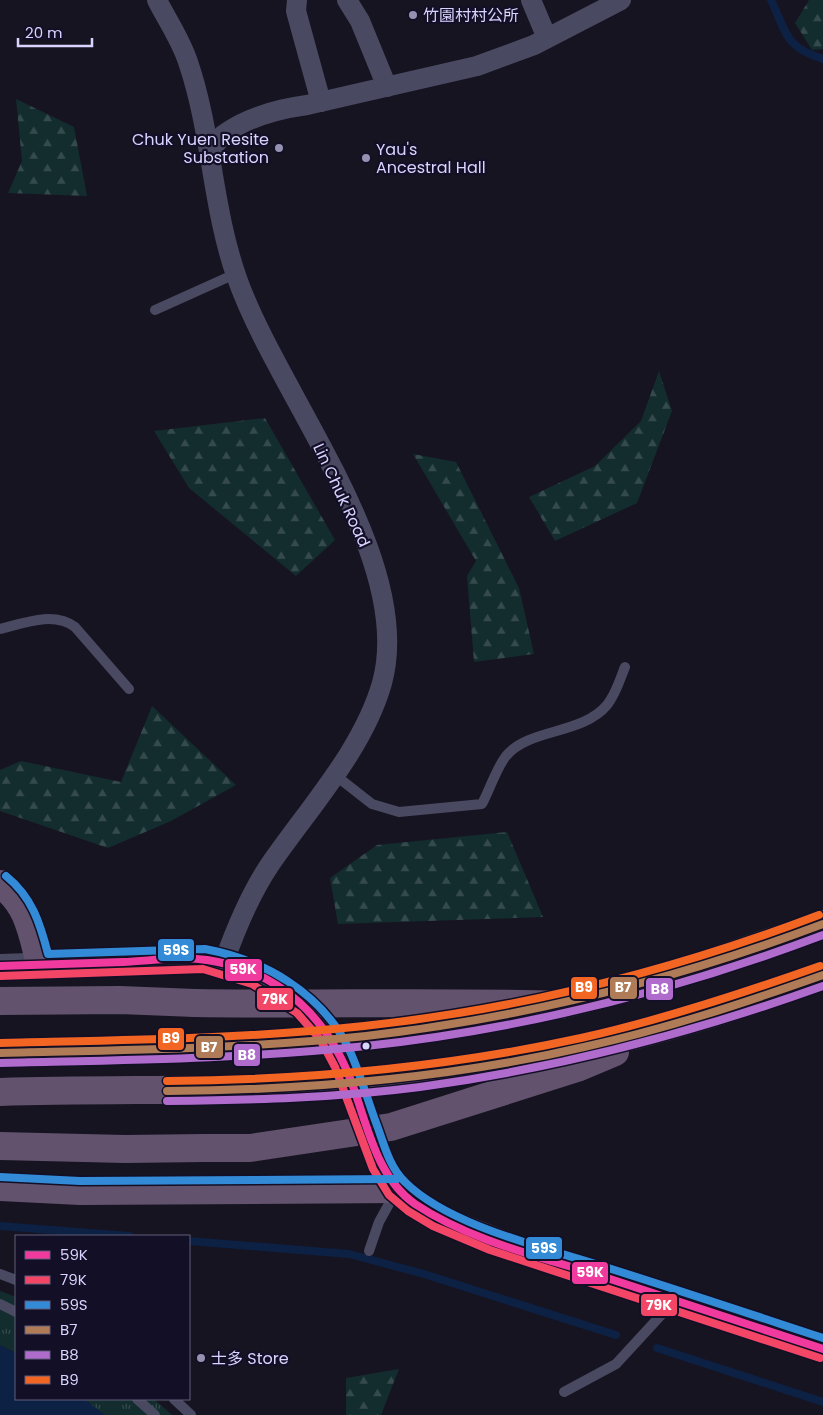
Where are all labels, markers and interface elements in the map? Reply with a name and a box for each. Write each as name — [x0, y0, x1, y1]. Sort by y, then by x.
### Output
place label: 竹園村村公所 — [423, 4, 519, 27]
marker: 竹園村村公所 — [407, 9, 419, 21]
scale bar — [18, 15, 91, 47]
text: 20 m — [25, 22, 63, 43]
place label: Chuk Yuen Resite Substation — [132, 128, 269, 169]
place label: Yau's Ancestral Hall — [376, 138, 486, 179]
marker: Chuk Yuen Resite Substation — [273, 142, 285, 154]
marker: Yau's Ancestral Hall — [360, 152, 372, 164]
street label: Lin Chuk Road — [307, 439, 376, 551]
line badge: 59S — [157, 938, 195, 962]
text: 59S — [163, 940, 190, 960]
line badge: 59K — [224, 958, 263, 982]
text: 59K — [229, 959, 257, 979]
line badge: B9 — [570, 976, 598, 1000]
line badge: B7 — [609, 976, 638, 1000]
text: B9 — [575, 977, 593, 997]
text: B7 — [615, 977, 632, 997]
line badge: B8 — [645, 977, 674, 1001]
text: B8 — [651, 979, 669, 999]
line badge: 79K — [256, 987, 294, 1011]
text: 79K — [262, 989, 288, 1009]
line badge: B9 — [157, 1027, 185, 1051]
text: B9 — [162, 1028, 180, 1048]
line badge: B7 — [195, 1035, 224, 1059]
text: B7 — [201, 1037, 218, 1057]
unlabelled marker — [361, 1041, 371, 1051]
line badge: B8 — [233, 1043, 261, 1067]
text: B8 — [238, 1045, 256, 1065]
legend — [15, 1235, 190, 1400]
line badge: 59S — [525, 1236, 563, 1260]
text: 59S — [531, 1238, 558, 1258]
text: 59K — [60, 1244, 88, 1265]
line badge: 59K — [571, 1261, 609, 1285]
text: 59K — [576, 1262, 604, 1282]
text: 79K — [60, 1269, 87, 1290]
line badge: 79K — [640, 1293, 678, 1317]
text: 59S — [60, 1294, 88, 1315]
text: 79K — [646, 1295, 672, 1315]
text: B7 — [60, 1319, 77, 1340]
text: B8 — [60, 1344, 79, 1365]
place label: 士多 Store — [211, 1347, 289, 1370]
marker: 士多 Store — [195, 1352, 207, 1364]
text: B9 — [60, 1369, 79, 1390]

